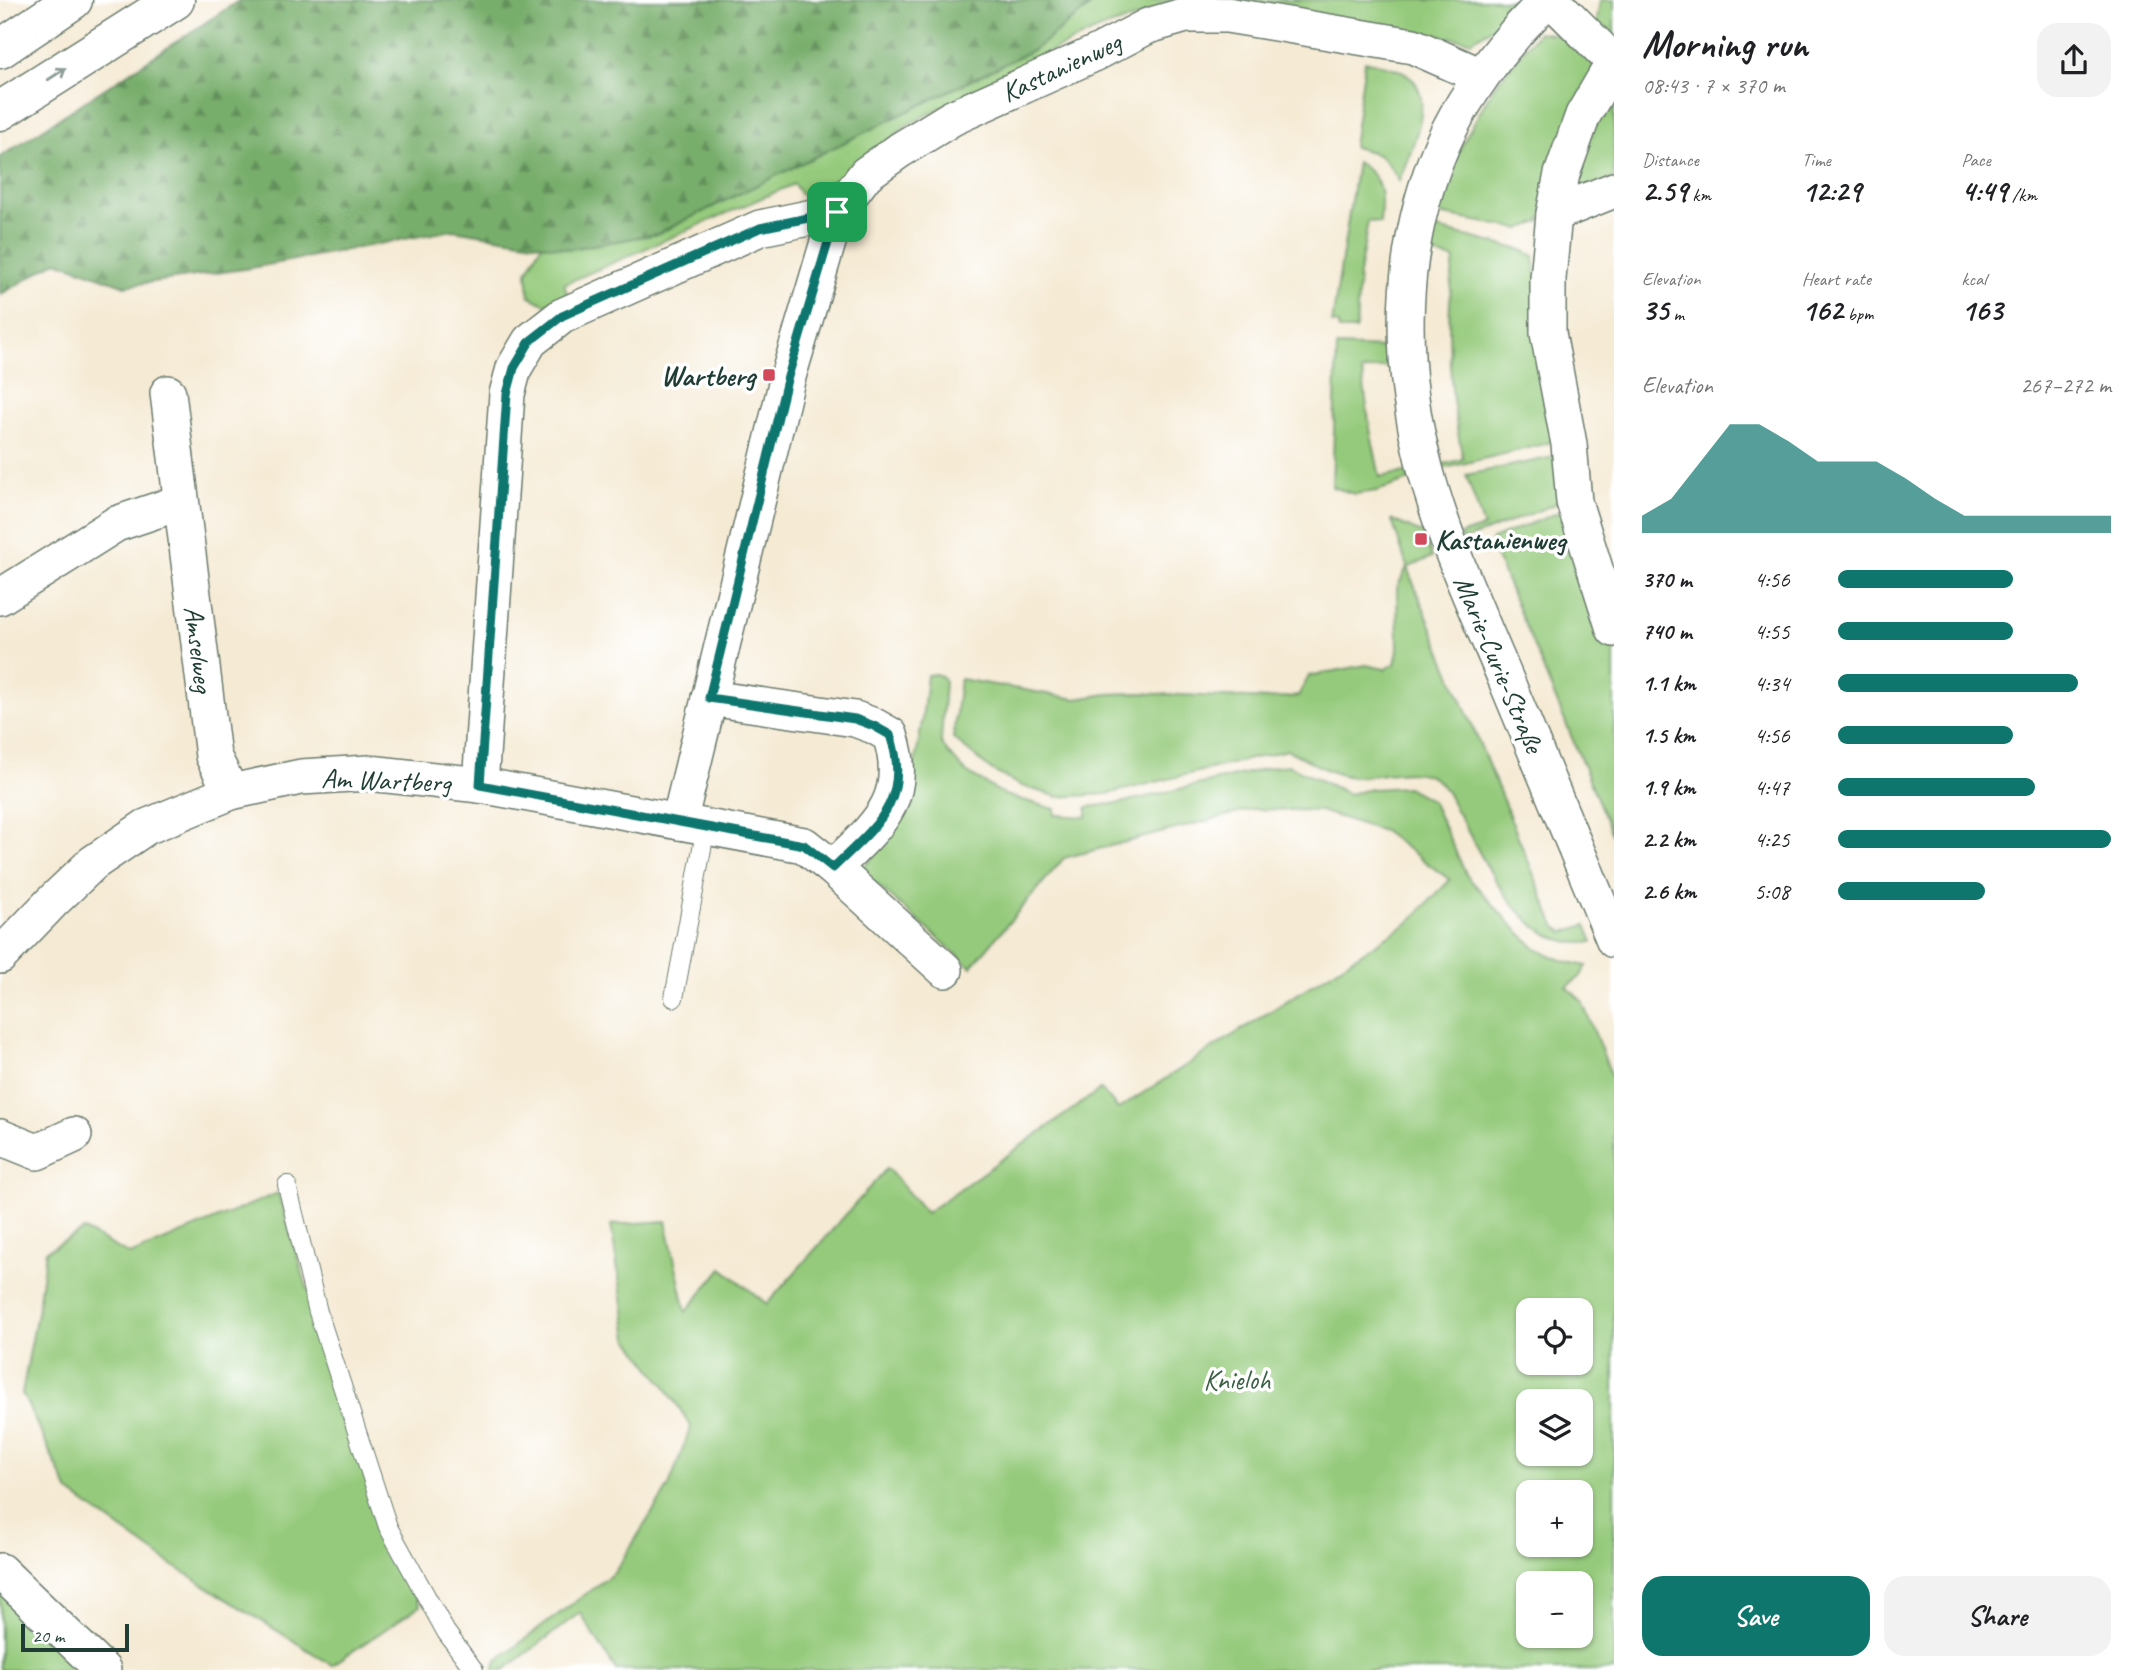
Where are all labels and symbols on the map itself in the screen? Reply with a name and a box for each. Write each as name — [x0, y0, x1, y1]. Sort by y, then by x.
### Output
street label: Kastanienweg — [996, 23, 1128, 110]
one-way arrow — [47, 67, 67, 81]
pin — [807, 182, 867, 242]
place label: Wartberg — [661, 358, 758, 393]
marker: Wartberg — [761, 367, 777, 383]
place label: Kastanienweg — [1435, 522, 1569, 557]
marker: Kastanienweg — [1413, 531, 1429, 547]
street label: Marie-Curie-Straße — [1446, 570, 1553, 759]
street label: Amselweg — [176, 604, 222, 696]
street label: Am Wartberg — [321, 760, 453, 800]
park label: Knieloh — [1203, 1362, 1271, 1397]
scale bar — [21, 1621, 130, 1653]

